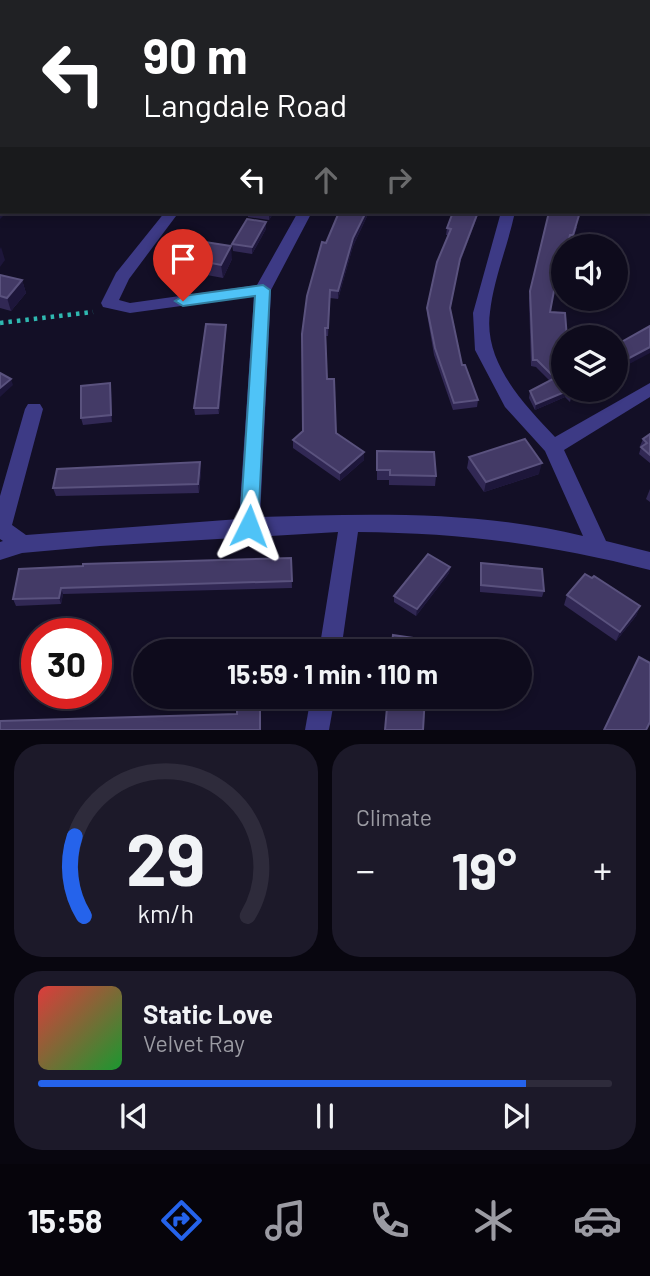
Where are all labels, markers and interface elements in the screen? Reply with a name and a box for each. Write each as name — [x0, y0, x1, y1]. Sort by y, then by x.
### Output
text: 90 m — [143, 25, 248, 84]
icon: left — [28, 28, 119, 119]
text: Langdale Road — [143, 85, 347, 123]
icon: left — [234, 161, 272, 199]
icon: ahead — [307, 161, 345, 199]
icon: right — [380, 161, 418, 199]
pin — [153, 229, 213, 301]
map controls — [551, 234, 628, 402]
button: sound — [551, 234, 628, 311]
icon: arrive — [164, 240, 202, 278]
button: layers — [551, 325, 628, 402]
position arrow — [212, 489, 286, 563]
speed limit sign: 30 — [21, 618, 112, 709]
text: 15:59 · 1 min · 110 m — [227, 658, 438, 689]
text: Climate — [356, 803, 432, 831]
text: 29 — [126, 814, 206, 902]
text: 19° — [451, 838, 517, 900]
text: − — [356, 846, 375, 892]
text: + — [593, 846, 612, 892]
text: km/h — [138, 898, 194, 928]
text: Static Love — [143, 998, 273, 1029]
text: Velvet Ray — [143, 1029, 245, 1057]
icon: previous — [115, 1097, 153, 1135]
icon: pause — [306, 1097, 344, 1135]
icon: next — [497, 1097, 535, 1135]
icon: directions — [157, 1196, 206, 1245]
icon: music — [261, 1196, 310, 1245]
icon: phone — [365, 1196, 414, 1245]
icon: climate — [469, 1196, 518, 1245]
icon: car — [573, 1196, 622, 1245]
text: 15:58 — [28, 1201, 102, 1239]

